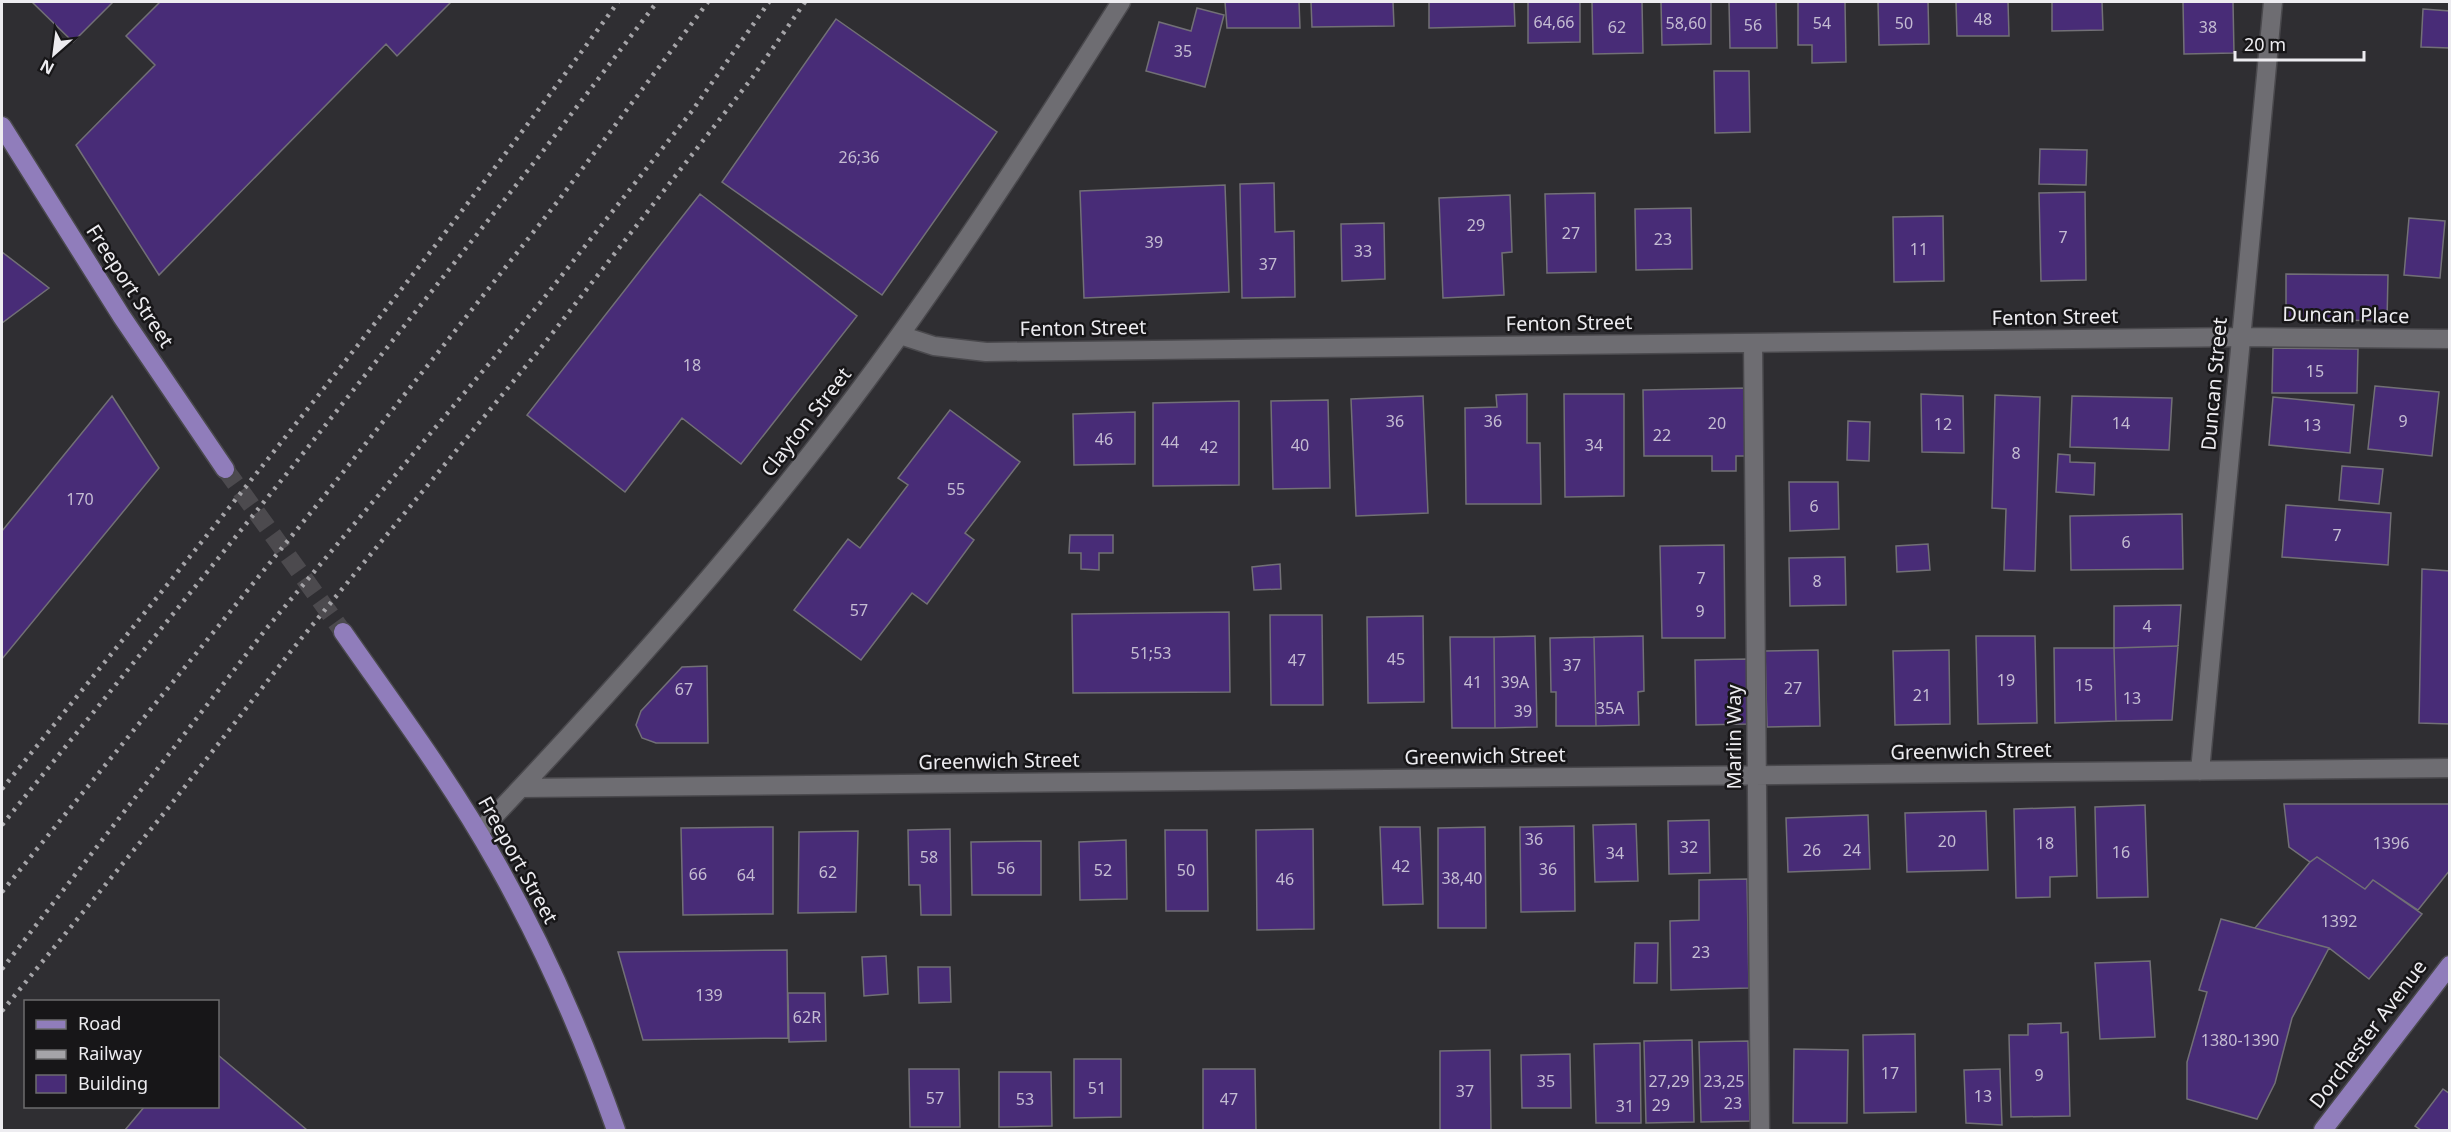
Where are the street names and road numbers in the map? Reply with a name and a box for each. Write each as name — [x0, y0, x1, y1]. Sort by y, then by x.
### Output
street label: Freeport Street — [81, 219, 180, 353]
street label: Duncan Place — [2282, 300, 2410, 329]
street label: Fenton Street — [1991, 302, 2119, 331]
street label: Fenton Street — [1505, 308, 1633, 337]
street label: Fenton Street — [1019, 313, 1147, 342]
street label: Duncan Street — [2194, 316, 2233, 452]
street label: Clayton Street — [754, 361, 857, 482]
street label: Marlin Way — [1720, 684, 1747, 790]
street label: Greenwich Street — [1890, 736, 2052, 765]
street label: Greenwich Street — [1404, 741, 1566, 770]
street label: Greenwich Street — [918, 746, 1080, 775]
street label: Freeport Street — [472, 791, 565, 928]
street label: Dorchester Avenue — [2303, 954, 2432, 1114]

